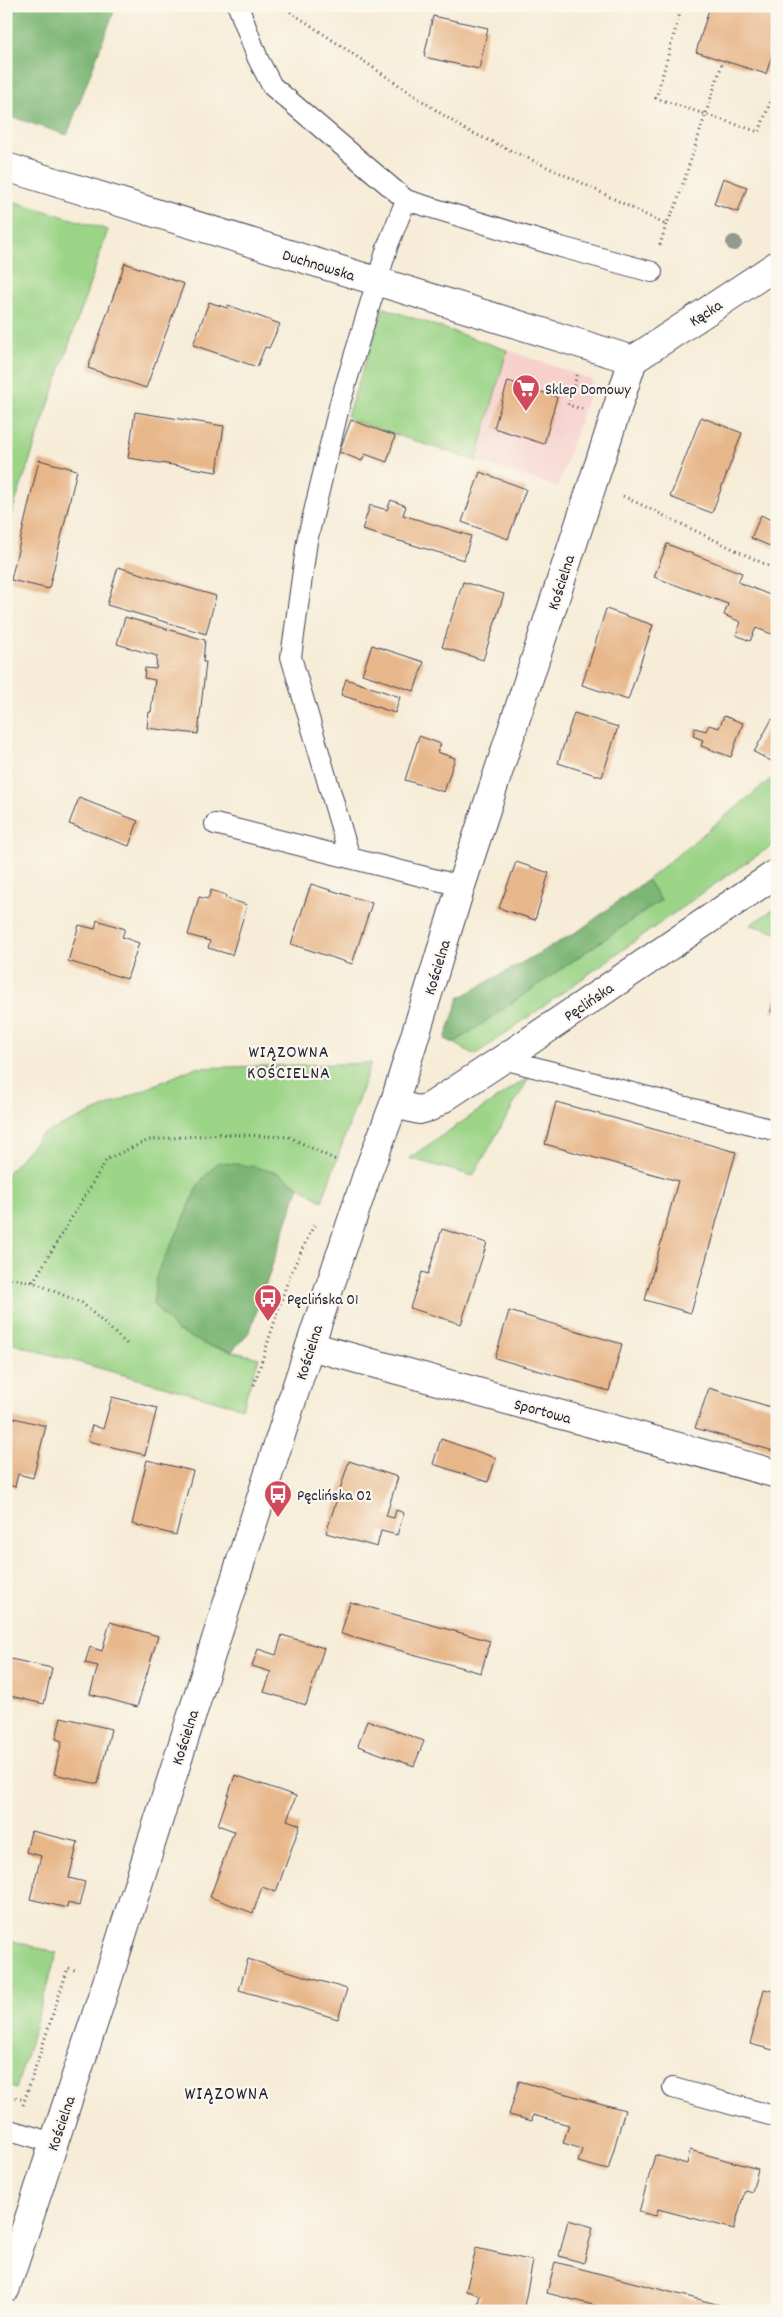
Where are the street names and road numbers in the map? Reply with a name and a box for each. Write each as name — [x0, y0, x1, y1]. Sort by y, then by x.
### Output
street label: Duchnowska — [279, 244, 358, 288]
street label: Kącka — [685, 295, 728, 333]
street label: Kościelna — [543, 552, 582, 613]
street label: Kościelna — [419, 937, 458, 998]
street label: Pęclińska — [560, 978, 619, 1028]
street label: Kościelna — [291, 1322, 330, 1383]
street label: Sportowa — [511, 1394, 574, 1431]
street label: Kościelna — [167, 1707, 206, 1768]
street label: Kościelna — [42, 2093, 83, 2154]

